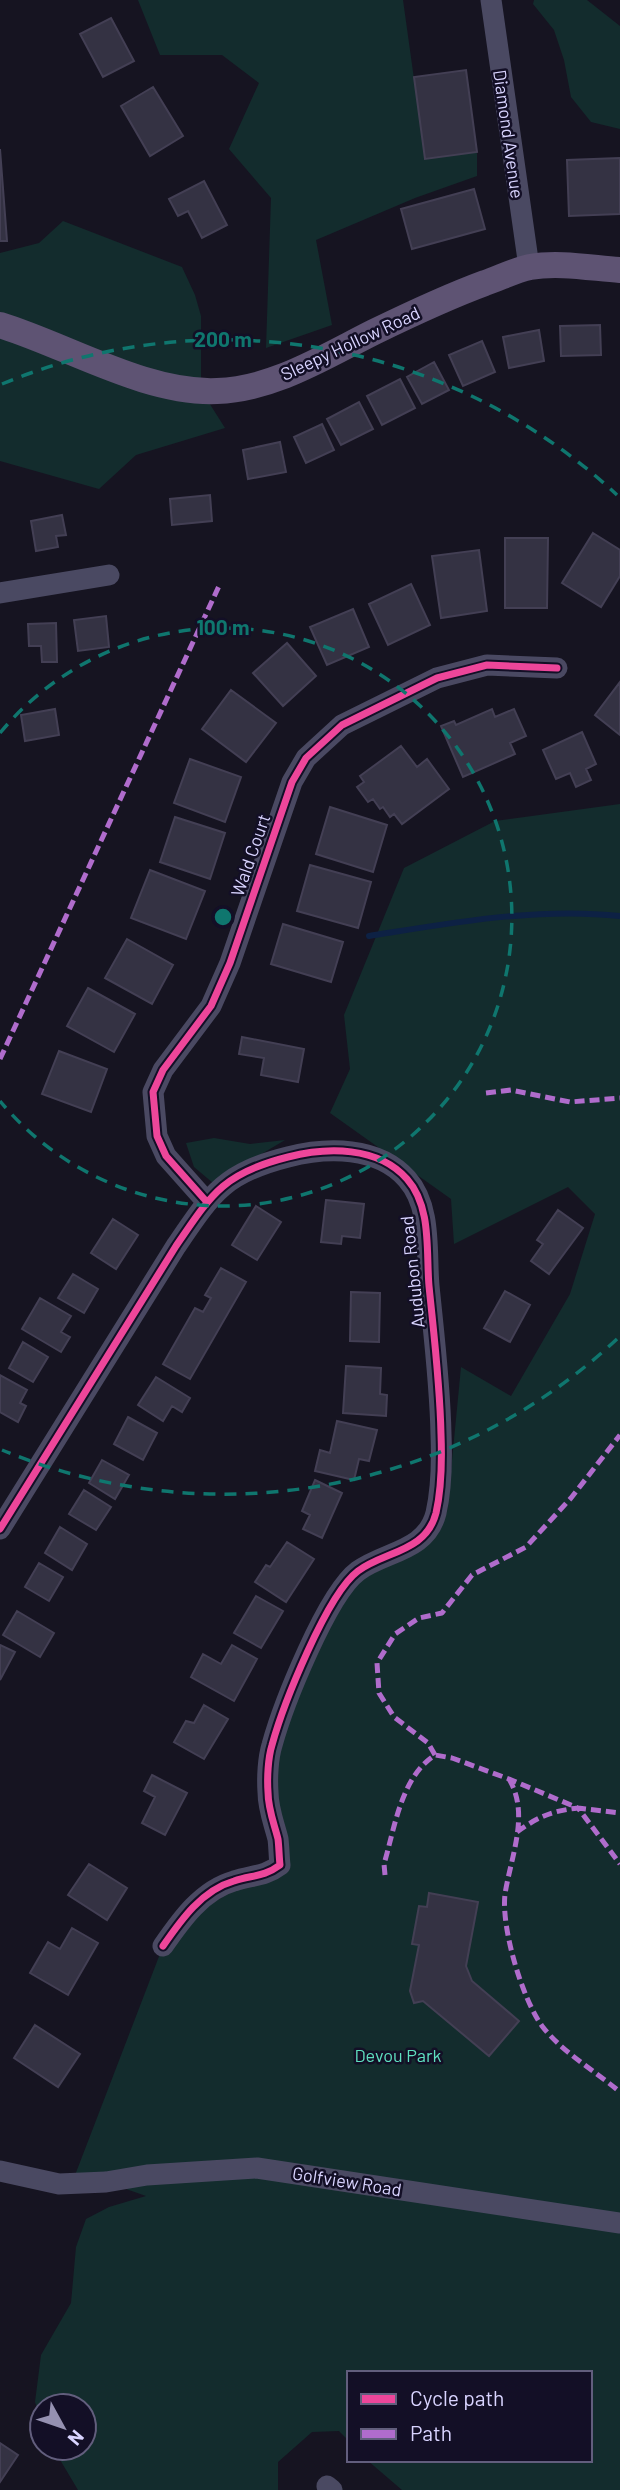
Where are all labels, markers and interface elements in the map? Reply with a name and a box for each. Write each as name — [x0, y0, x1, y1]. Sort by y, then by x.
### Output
street label: Diamond Avenue — [489, 68, 529, 200]
street label: Sleepy Hollow Road — [277, 301, 423, 385]
text: 200 m — [194, 326, 252, 351]
text: 100 m — [196, 614, 250, 639]
street label: Wald Court — [226, 811, 274, 899]
centre of rings — [211, 905, 235, 929]
street label: Audubon Road — [395, 1215, 429, 1329]
park label: Devou Park — [354, 2044, 442, 2066]
street label: Golfview Road — [291, 2162, 403, 2200]
legend — [347, 2371, 592, 2462]
text: Cycle path — [410, 2385, 504, 2410]
north arrow — [28, 2392, 98, 2462]
text: Path — [410, 2420, 452, 2445]
text: N — [64, 2426, 89, 2450]

